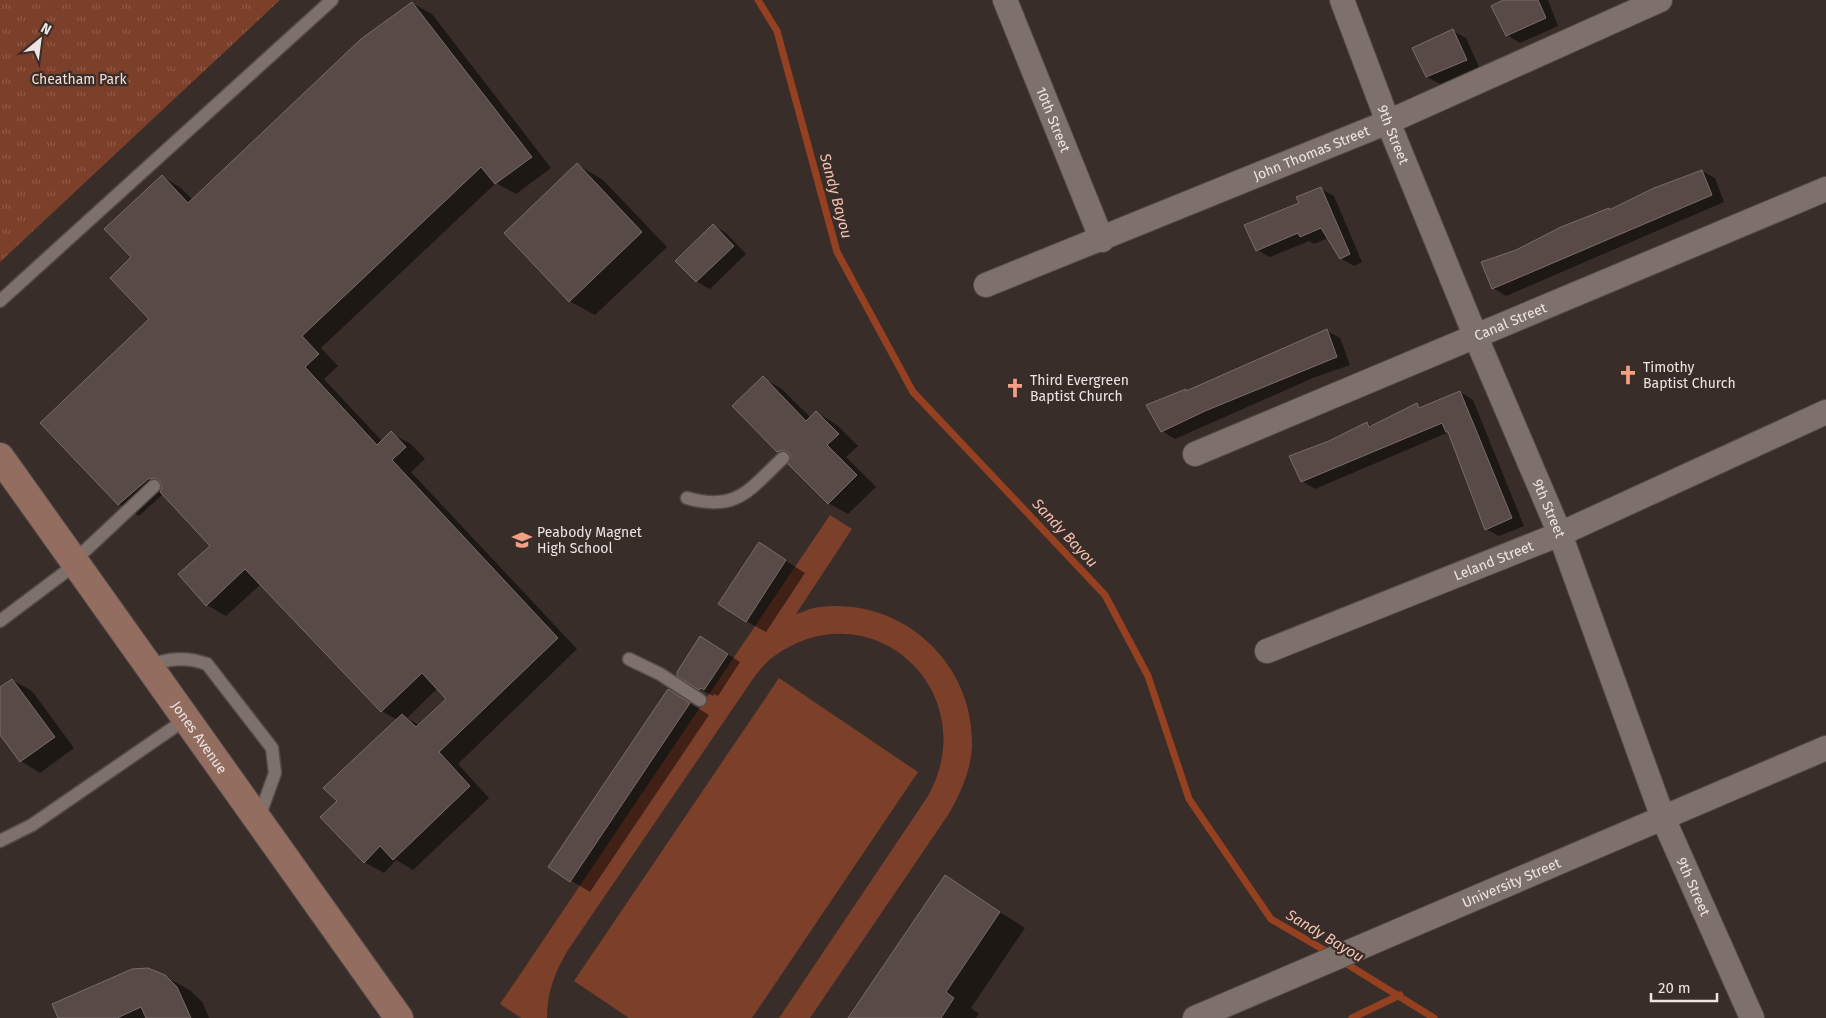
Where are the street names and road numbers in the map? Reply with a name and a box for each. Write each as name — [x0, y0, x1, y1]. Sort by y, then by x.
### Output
street label: 10th Street — [1032, 85, 1074, 156]
street label: 9th Street — [1373, 103, 1413, 168]
street label: John Thomas Street — [1251, 122, 1373, 185]
street label: Canal Street — [1472, 299, 1550, 345]
street label: 9th Street — [1529, 477, 1569, 541]
street label: Leland Street — [1451, 537, 1537, 584]
street label: Jones Avenue — [167, 698, 231, 777]
street label: University Street — [1460, 854, 1564, 912]
street label: 9th Street — [1673, 855, 1714, 920]

